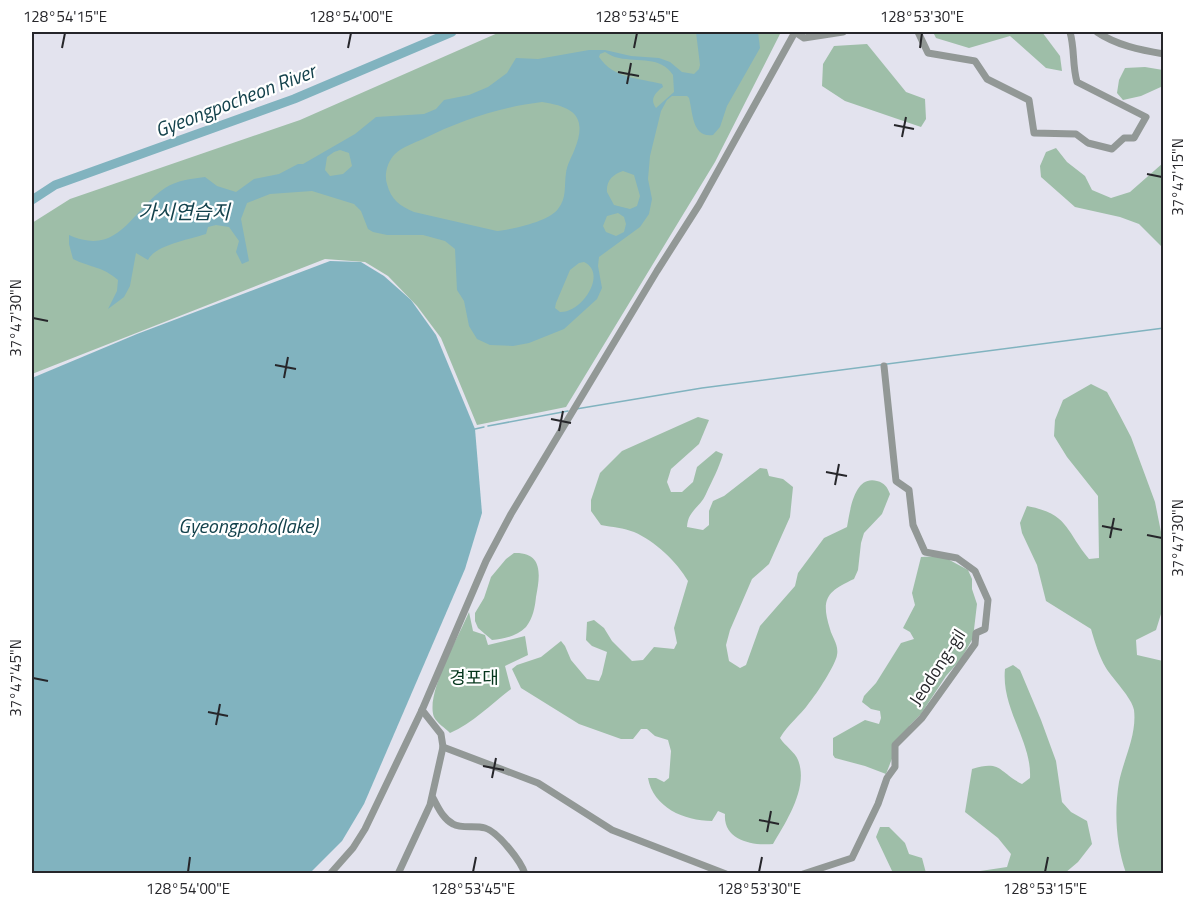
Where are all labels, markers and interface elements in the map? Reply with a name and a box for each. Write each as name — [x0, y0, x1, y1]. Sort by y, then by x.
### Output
text: 128°54'15"E — [23, 5, 107, 28]
text: 128°54'00"E — [309, 5, 393, 28]
text: 128°53'45"E — [595, 5, 679, 28]
text: 128°53'30"E — [880, 5, 964, 28]
water label: Gyeongpocheon River — [150, 54, 322, 145]
text: 37°47'15"N — [1166, 138, 1189, 216]
water label: 가시연습지 — [138, 196, 232, 227]
text: 37°47'30"N — [4, 279, 27, 357]
text: 37°47'30"N — [1166, 499, 1189, 577]
water label: Gyeongpoho(lake) — [178, 510, 319, 541]
street label: Jeodong-gil — [902, 623, 972, 711]
text: 37°47'45"N — [4, 639, 27, 717]
park label: 경포대 — [449, 664, 499, 691]
text: 128°54'00"E — [146, 877, 230, 900]
text: 128°53'45"E — [431, 877, 515, 900]
text: 128°53'30"E — [717, 877, 801, 900]
text: 128°53'15"E — [1003, 877, 1087, 900]

